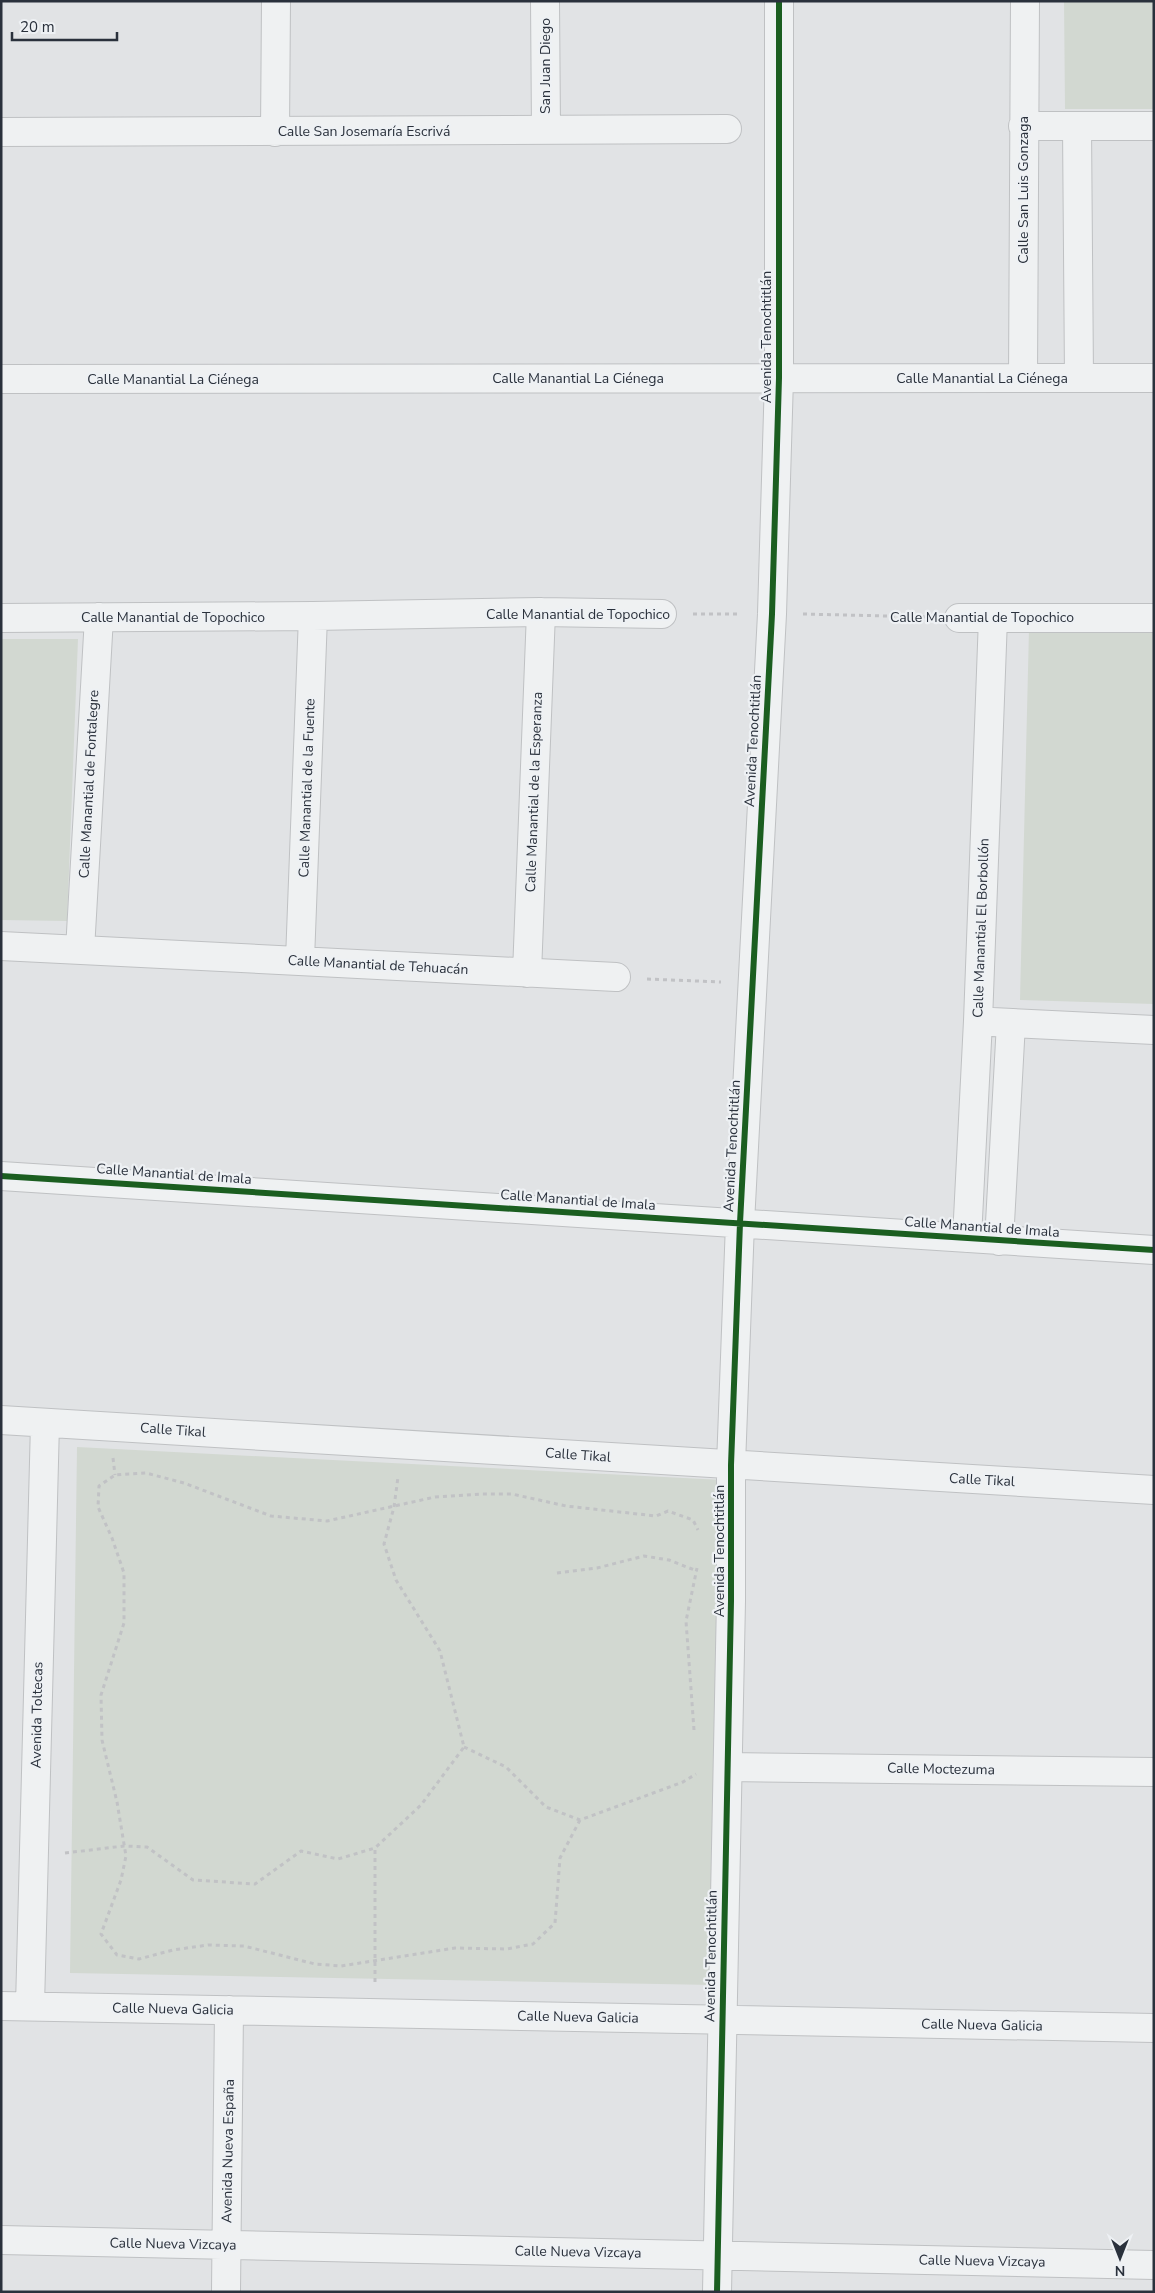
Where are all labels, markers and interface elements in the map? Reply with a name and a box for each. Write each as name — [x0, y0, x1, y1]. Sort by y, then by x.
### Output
scale bar — [12, 10, 118, 42]
text: 20 m — [20, 17, 55, 37]
street label: San Juan Diego — [536, 18, 555, 114]
street label: Calle San Luis Gonzaga — [1014, 116, 1033, 264]
street label: Calle San Josemaría Escrivá — [278, 122, 450, 141]
street label: Avenida Tenochtitlán — [757, 271, 776, 403]
street label: Calle Manantial La Ciénega — [492, 369, 664, 388]
street label: Calle Manantial La Ciénega — [896, 369, 1068, 388]
street label: Calle Manantial La Ciénega — [87, 370, 259, 389]
street label: Calle Manantial de Topochico — [486, 605, 670, 624]
street label: Calle Manantial de Topochico — [81, 608, 265, 627]
street label: Calle Manantial de Topochico — [890, 608, 1074, 627]
street label: Avenida Tenochtitlán — [740, 674, 766, 808]
street label: Calle Manantial de Fontalegre — [75, 689, 103, 879]
street label: Calle Manantial de la Esperanza — [521, 691, 547, 893]
street label: Calle Manantial de la Fuente — [294, 698, 320, 878]
street label: Calle Manantial El Borbollón — [968, 838, 994, 1018]
street label: Calle Manantial de Tehuacán — [287, 951, 469, 979]
street label: Avenida Tenochtitlán — [719, 1079, 745, 1213]
street label: Calle Manantial de Imala — [96, 1159, 252, 1189]
street label: Calle Manantial de Imala — [500, 1185, 656, 1215]
street label: Calle Manantial de Imala — [904, 1212, 1060, 1242]
street label: Calle Tikal — [139, 1418, 207, 1442]
street label: Calle Tikal — [544, 1443, 612, 1467]
street label: Calle Tikal — [949, 1469, 1016, 1491]
street label: Avenida Tenochtitlán — [710, 1485, 729, 1617]
street label: Avenida Toltecas — [27, 1661, 47, 1769]
street label: Calle Moctezuma — [887, 1759, 995, 1779]
street label: Avenida Tenochtitlán — [700, 1890, 722, 2022]
street label: Calle Nueva Galicia — [112, 1998, 234, 2020]
street label: Calle Nueva Galicia — [517, 2006, 639, 2028]
street label: Calle Nueva Galicia — [921, 2014, 1043, 2036]
street label: Avenida Nueva España — [217, 2079, 239, 2223]
street label: Calle Nueva Vizcaya — [109, 2233, 237, 2255]
north arrow — [1095, 2233, 1145, 2283]
street label: Calle Nueva Vizcaya — [514, 2241, 642, 2263]
street label: Calle Nueva Vizcaya — [918, 2250, 1046, 2272]
text: N — [1115, 2261, 1125, 2280]

